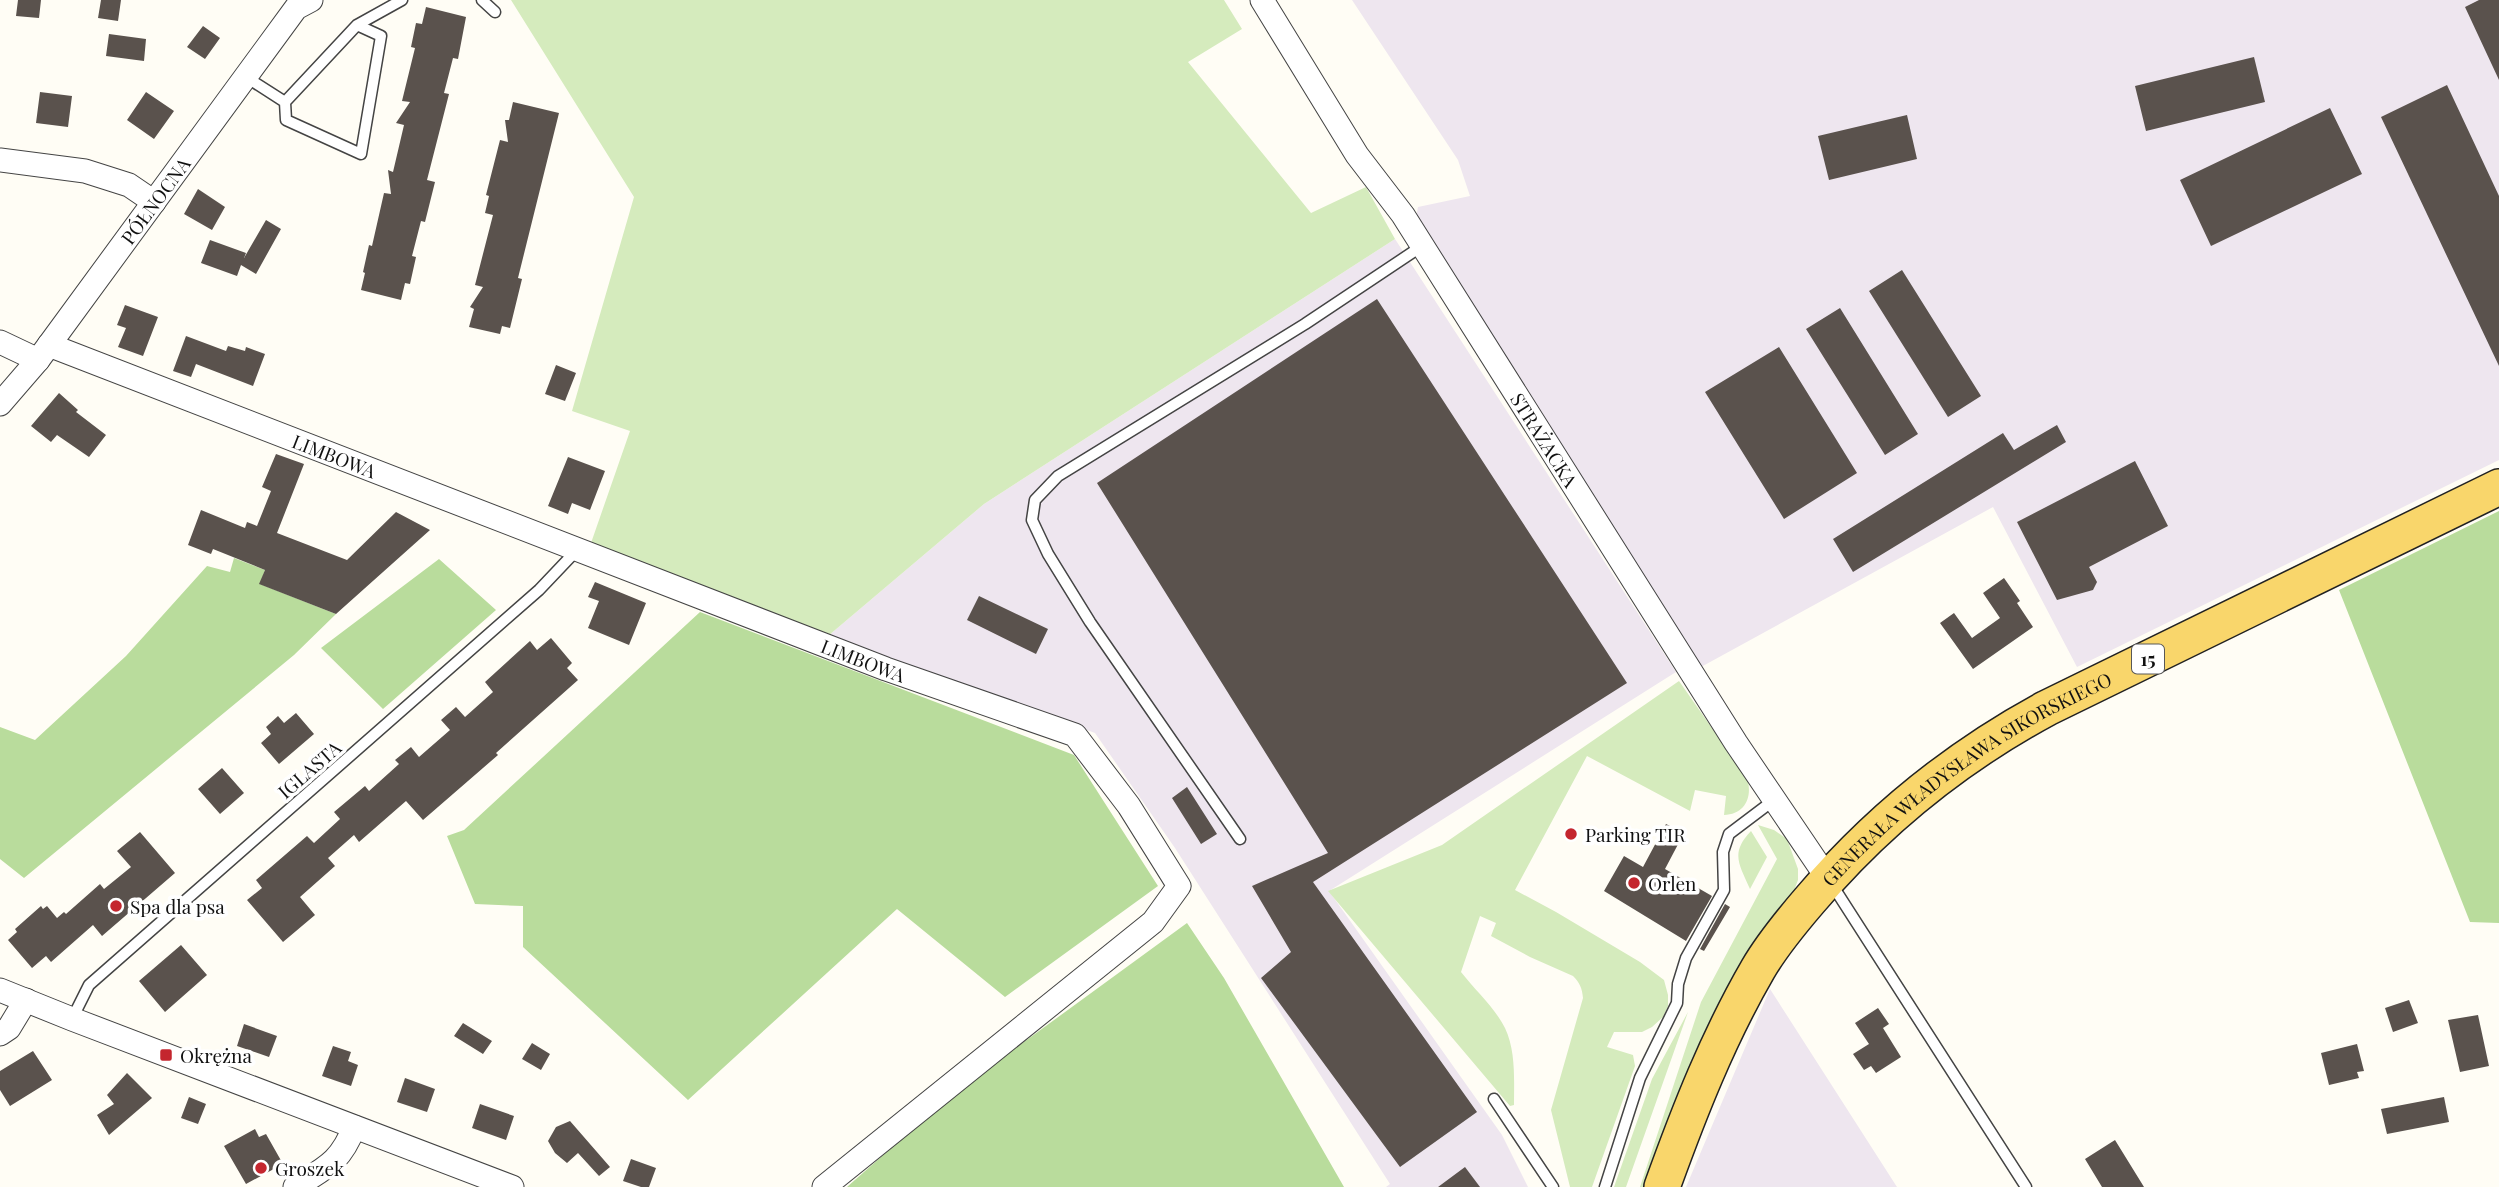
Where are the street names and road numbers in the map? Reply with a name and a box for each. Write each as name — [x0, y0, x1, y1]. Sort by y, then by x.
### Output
street label: PÓŁNOCNA — [114, 151, 196, 249]
street label: STRAŻACKA — [1505, 387, 1585, 493]
street label: LIMBOWA — [289, 427, 381, 484]
street label: LIMBOWA — [817, 632, 910, 688]
road number: 15 — [2132, 644, 2164, 674]
street label: GENERAŁA WŁADYSŁAWA SIKORSKIEGO — [1816, 666, 2116, 891]
street label: IGLASTA — [272, 734, 347, 804]

